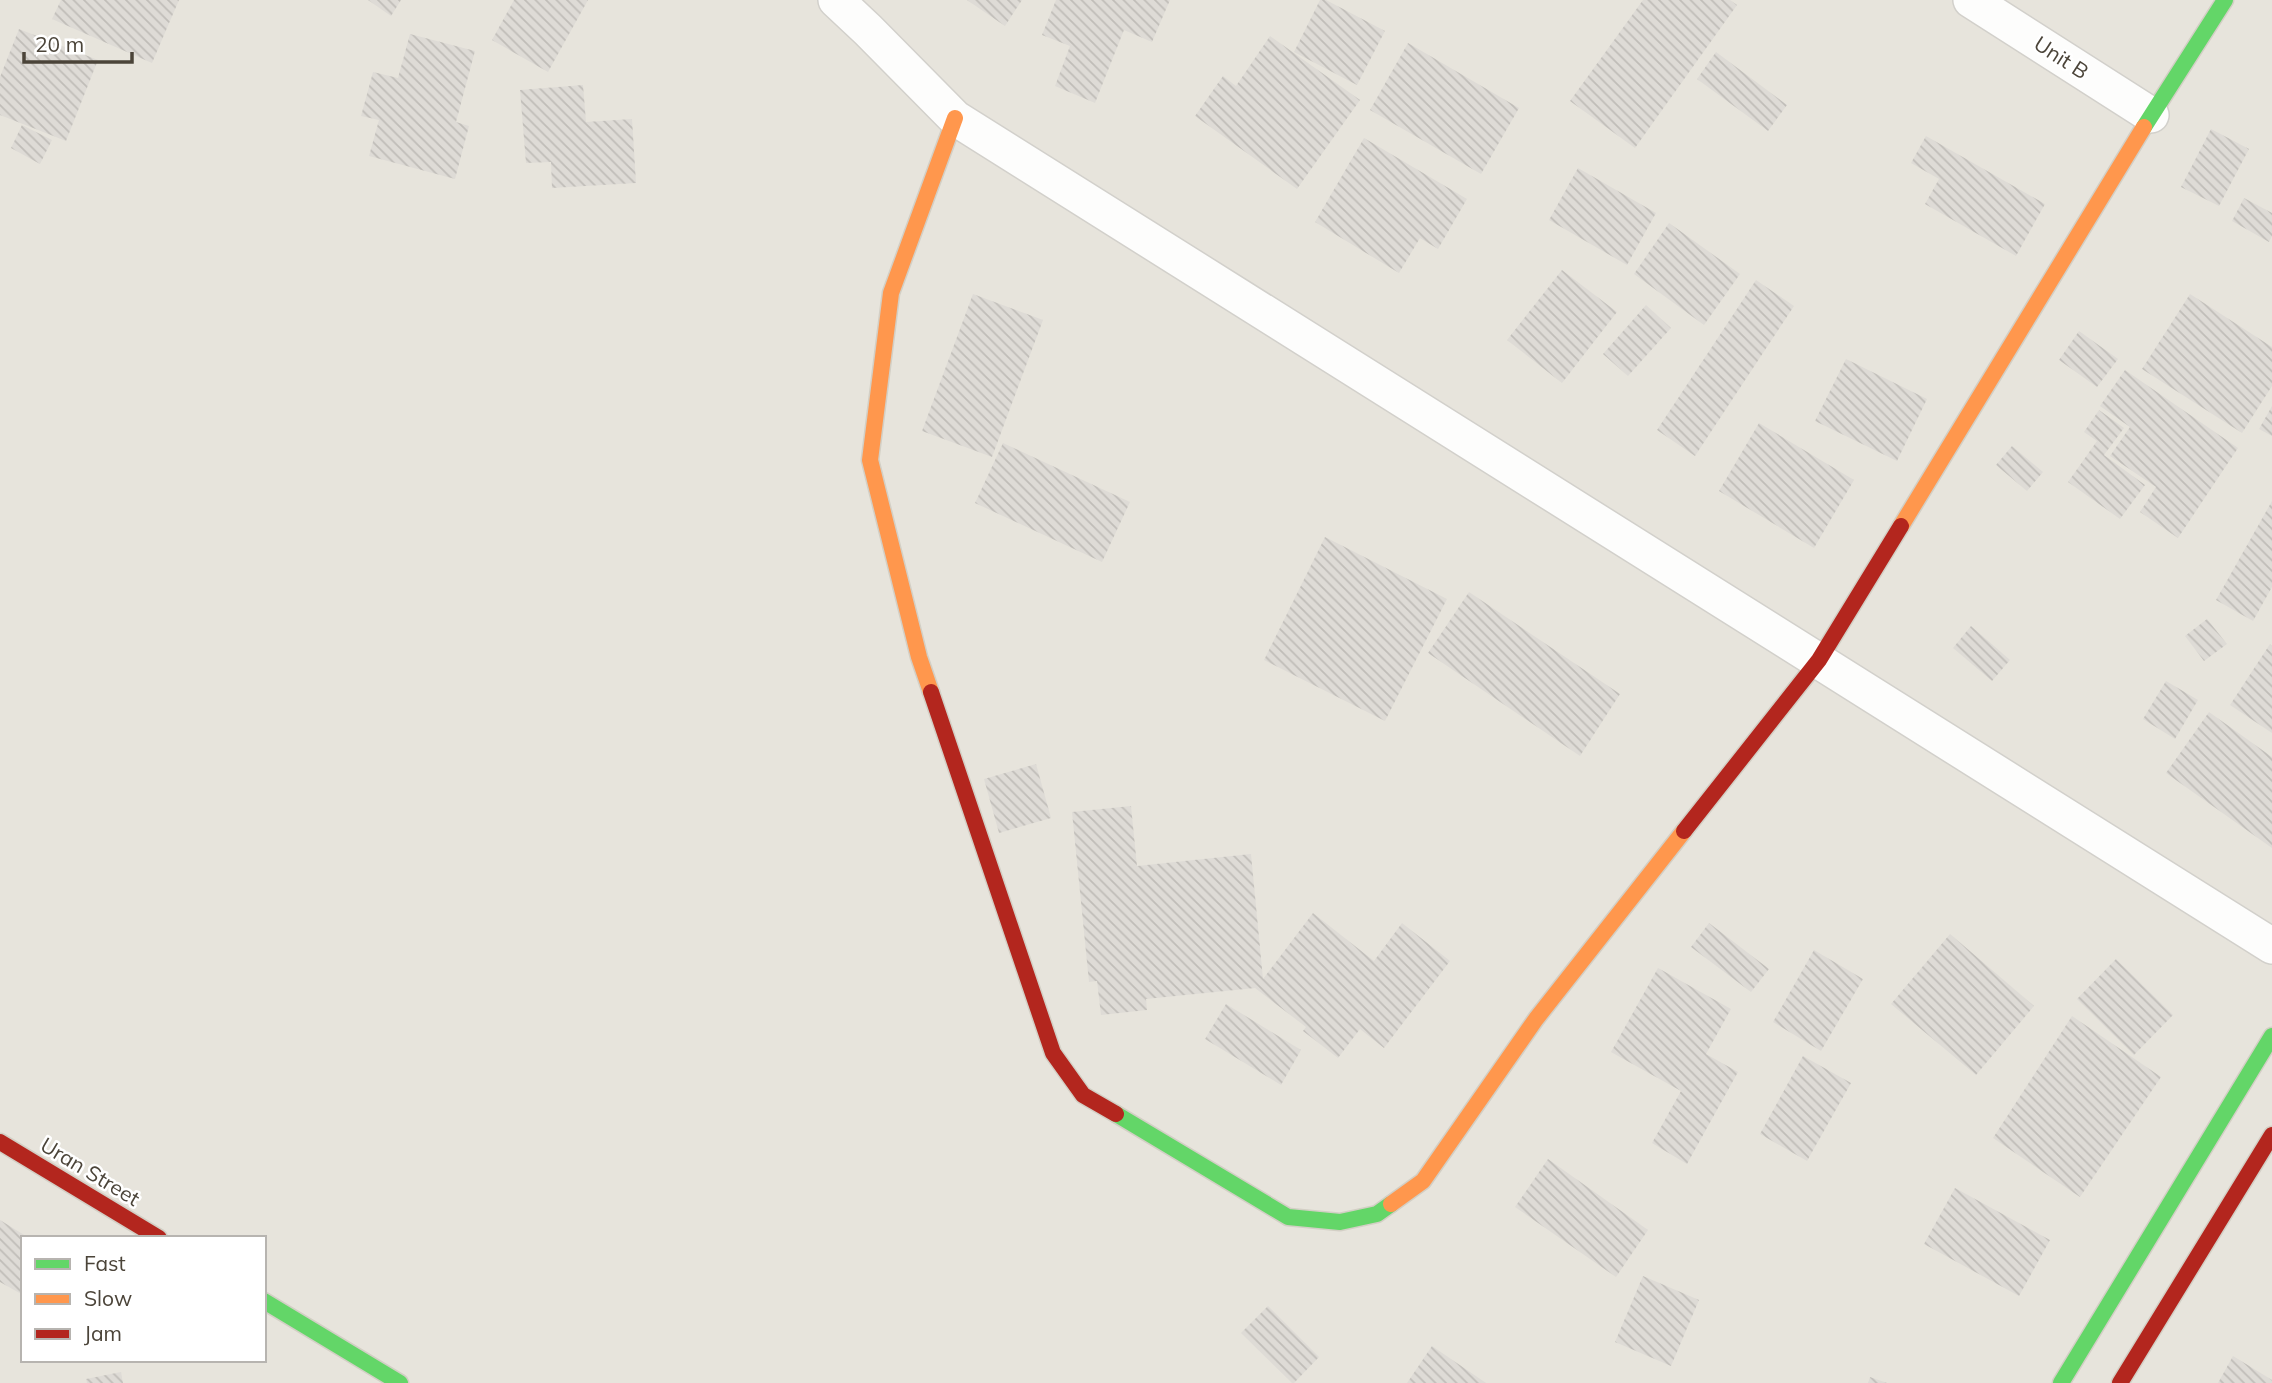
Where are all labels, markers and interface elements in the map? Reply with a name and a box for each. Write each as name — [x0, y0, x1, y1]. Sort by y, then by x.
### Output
scale bar — [24, 21, 133, 65]
street label: Unit B — [2029, 30, 2094, 84]
text: 20 m — [35, 31, 84, 57]
street label: Uran Street — [36, 1131, 145, 1211]
legend — [21, 1236, 266, 1362]
text: Fast — [84, 1250, 126, 1276]
text: Slow — [84, 1285, 132, 1311]
text: Jam — [84, 1320, 122, 1346]

